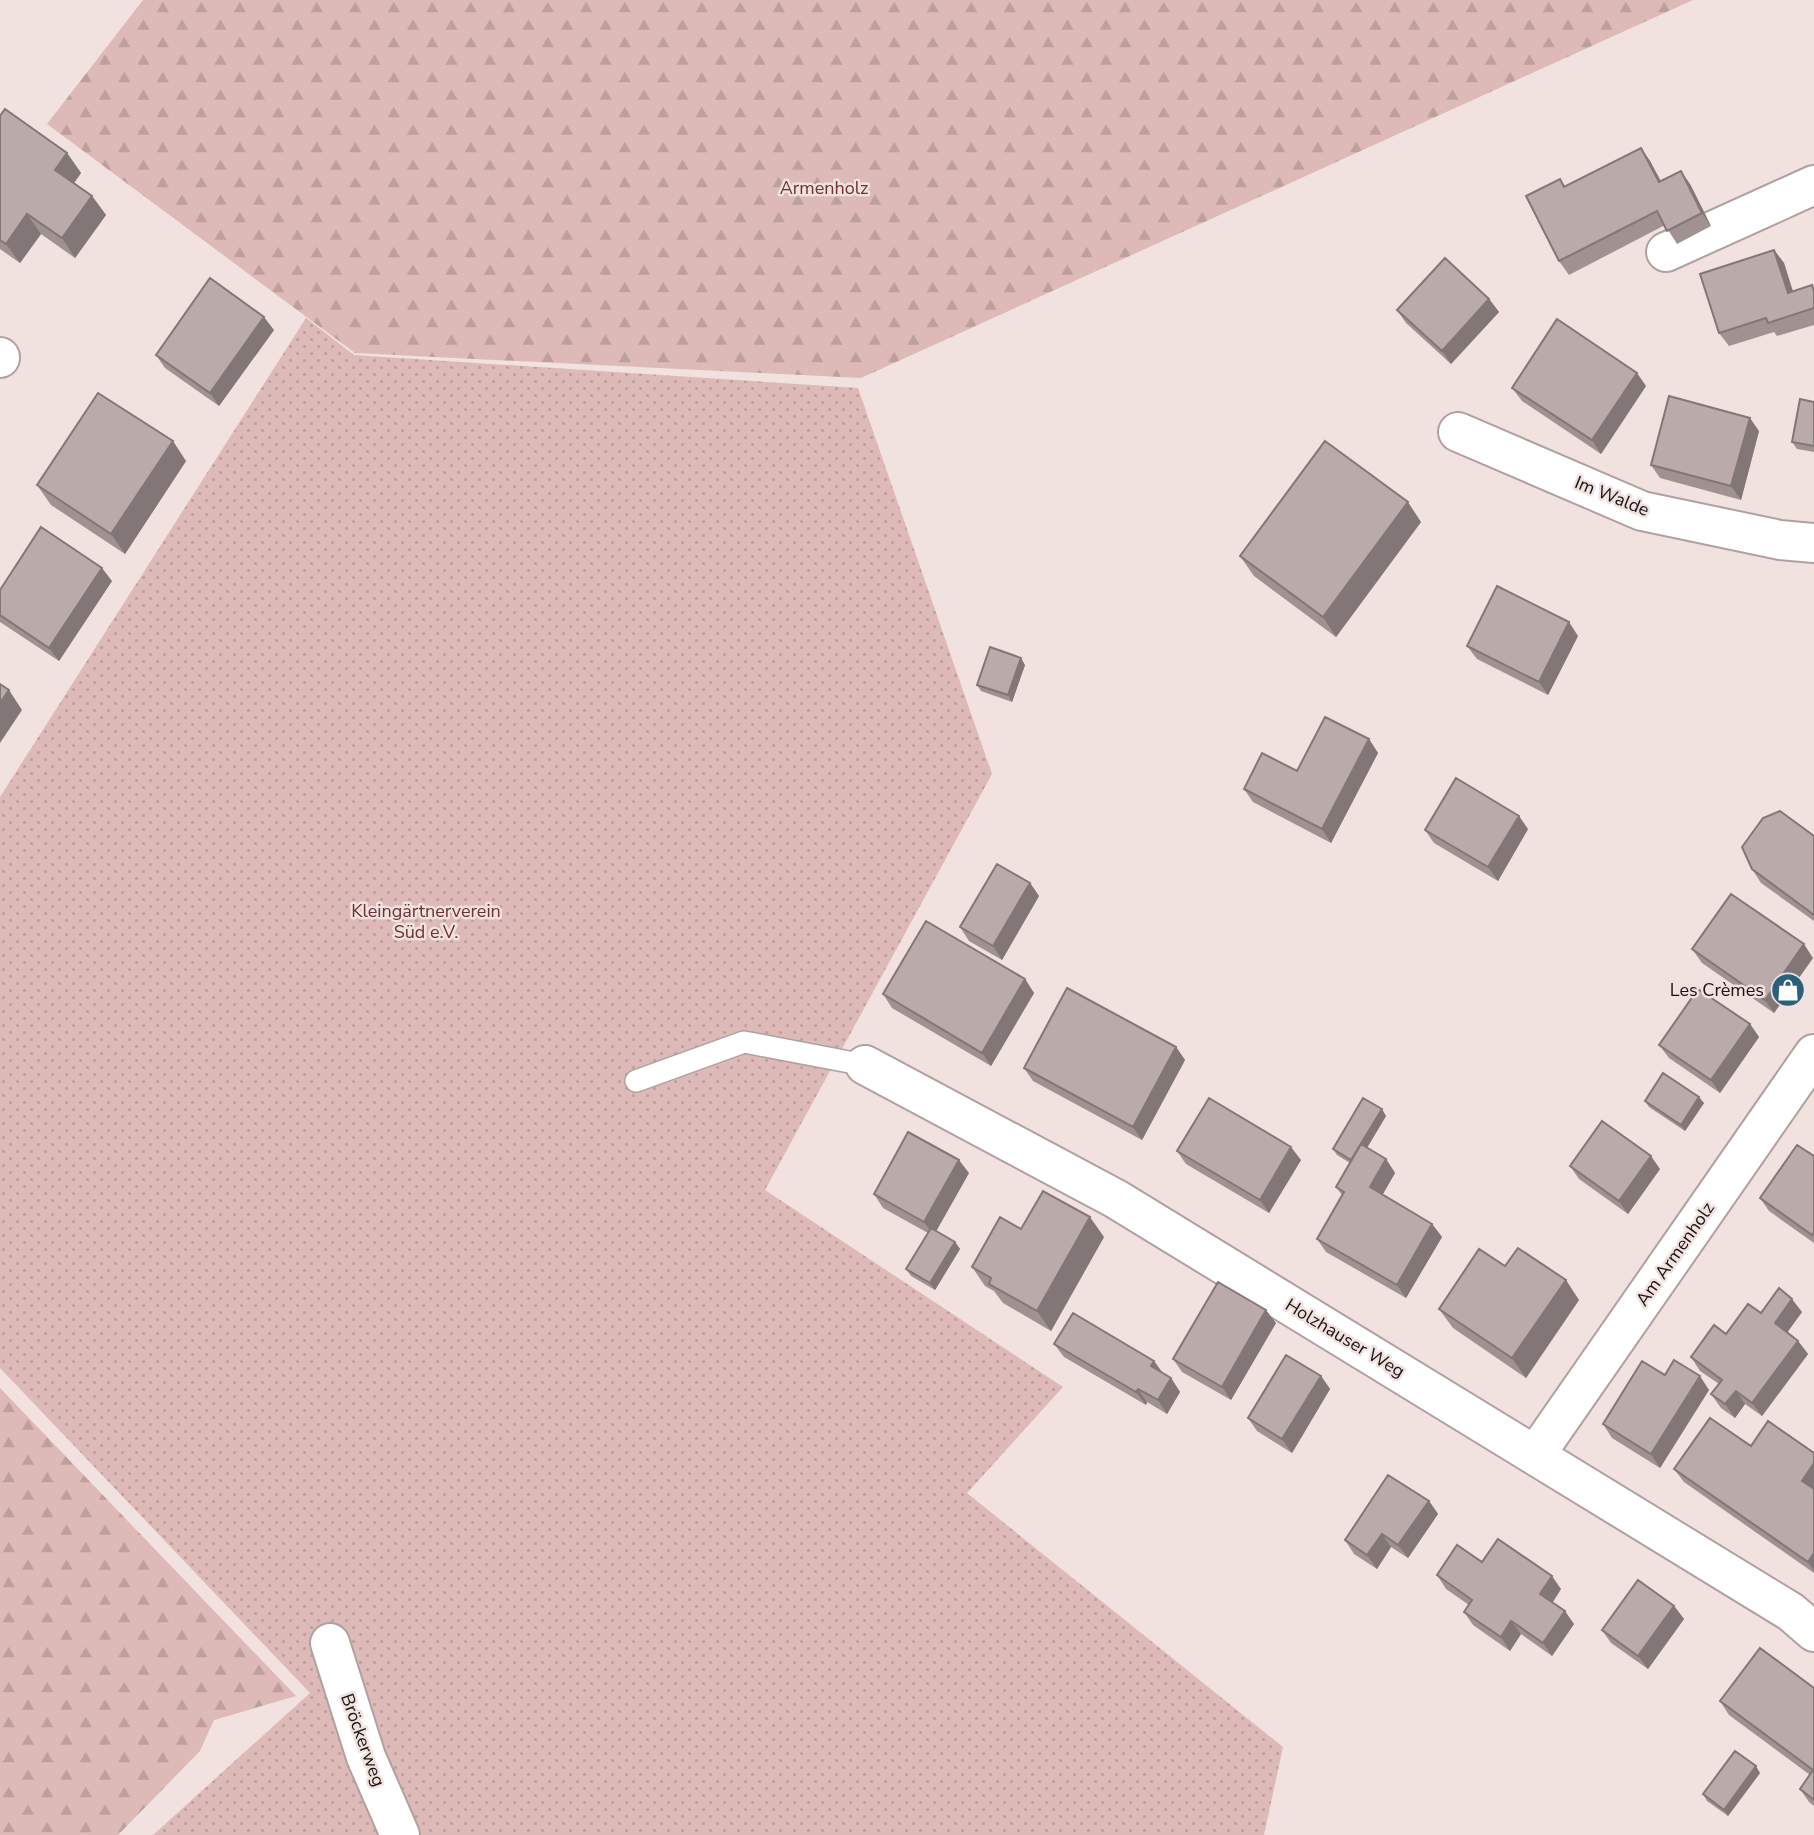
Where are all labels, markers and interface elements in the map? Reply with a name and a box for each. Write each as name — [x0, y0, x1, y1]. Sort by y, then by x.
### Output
park label: Armenholz — [780, 176, 868, 200]
street label: Im Walde — [1571, 470, 1653, 522]
park label: Kleingärtnerverein Süd e.V. — [351, 899, 501, 944]
shop icon: Les Crèmes — [1769, 971, 1807, 1009]
place label: Les Crèmes — [1670, 978, 1764, 1002]
street label: Am Armenholz — [1630, 1197, 1720, 1311]
street label: Holzhauser Weg — [1281, 1293, 1409, 1383]
street label: Bröckerweg — [335, 1690, 391, 1790]

